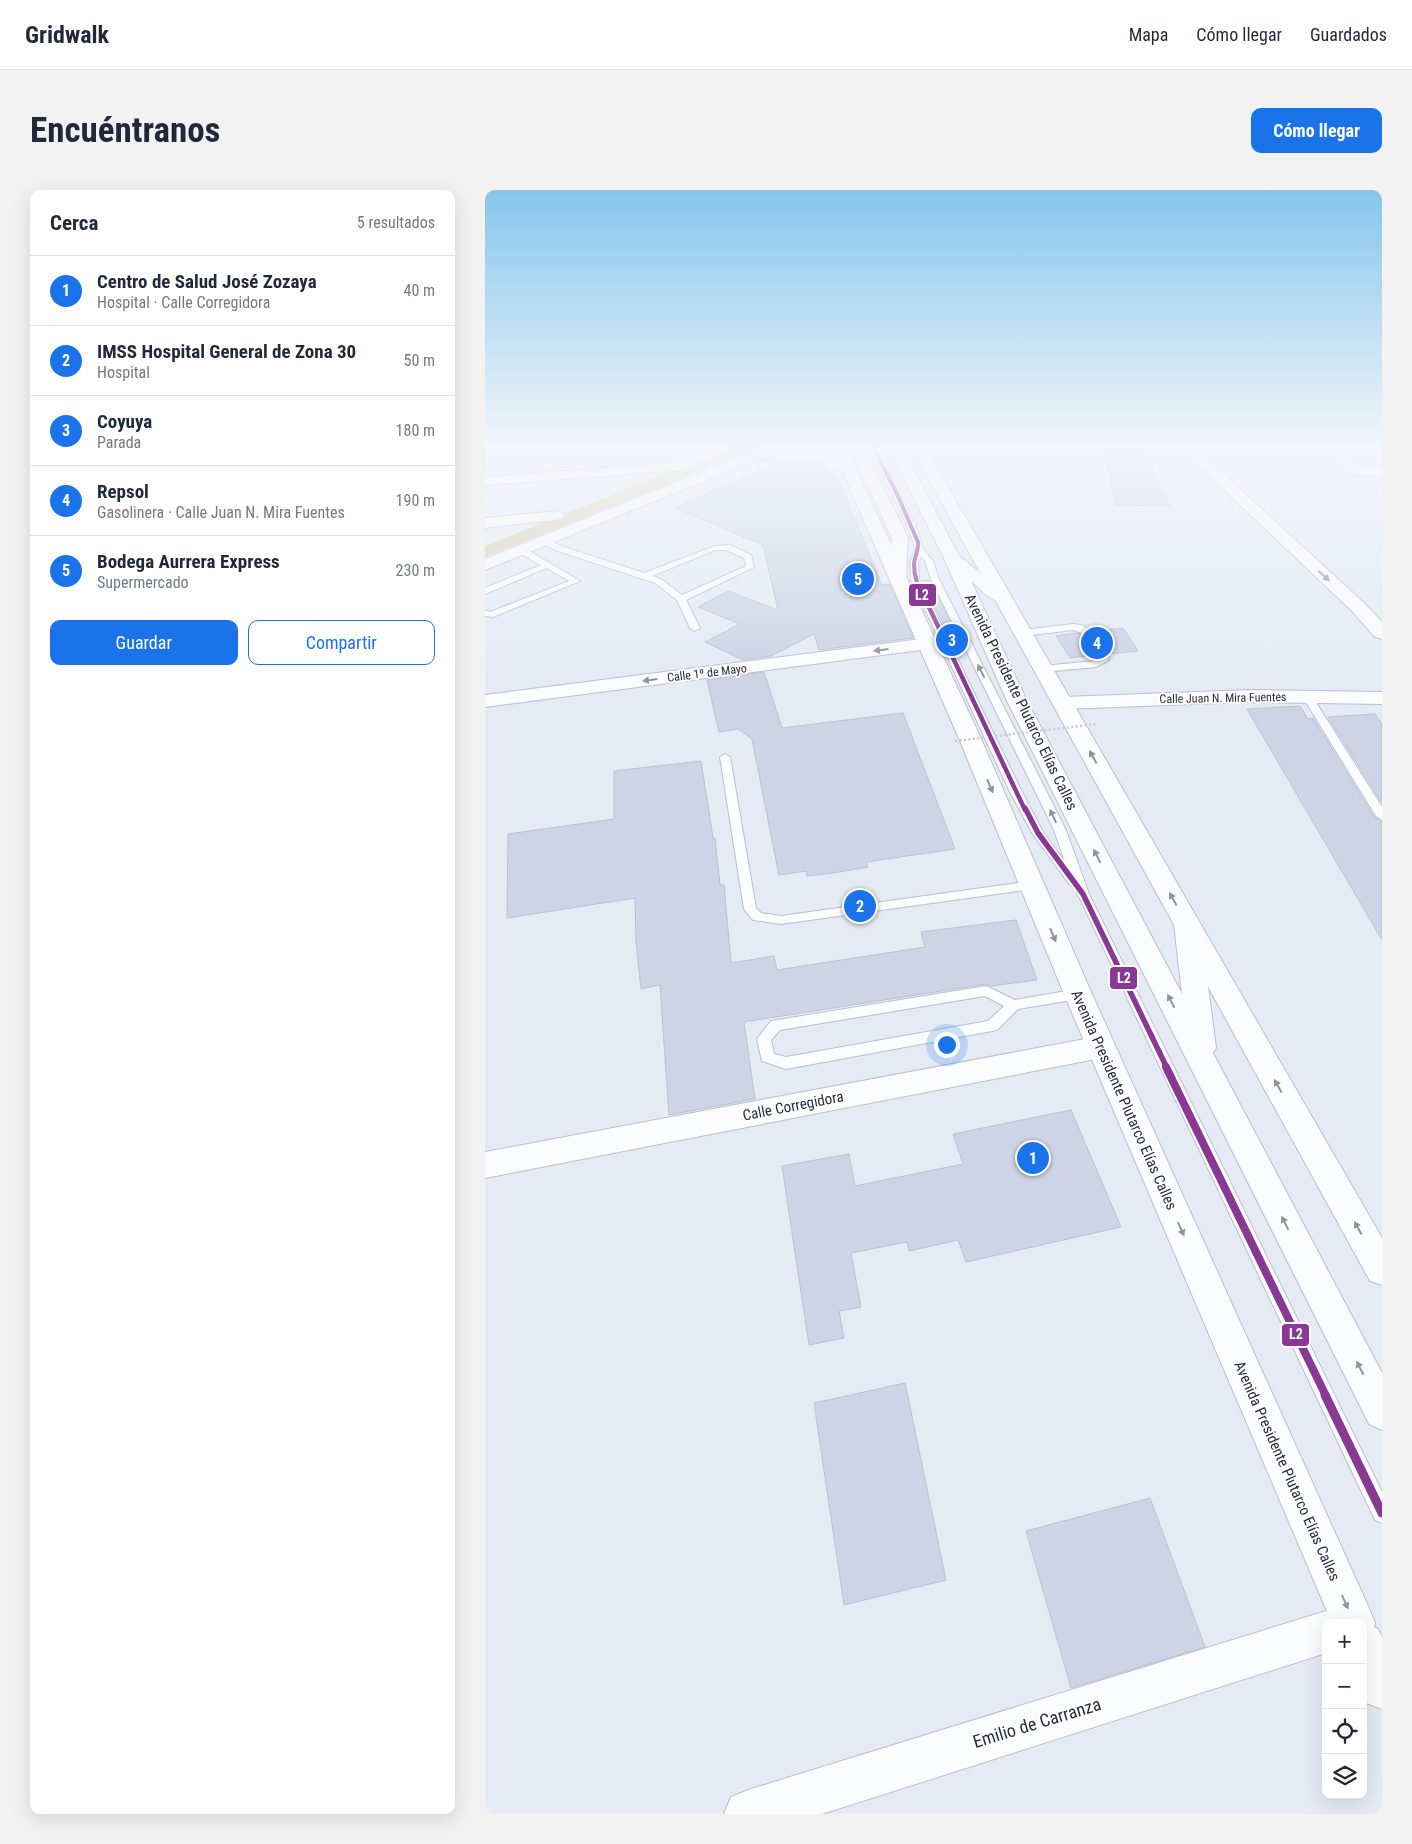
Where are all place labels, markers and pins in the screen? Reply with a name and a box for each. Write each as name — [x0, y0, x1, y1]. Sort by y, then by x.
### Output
pin: 5 — [842, 560, 874, 598]
pin: 3 — [936, 621, 968, 659]
pin: 4 — [1081, 624, 1113, 662]
pin: 2 — [844, 887, 876, 925]
pin: 1 — [1017, 1139, 1049, 1177]

